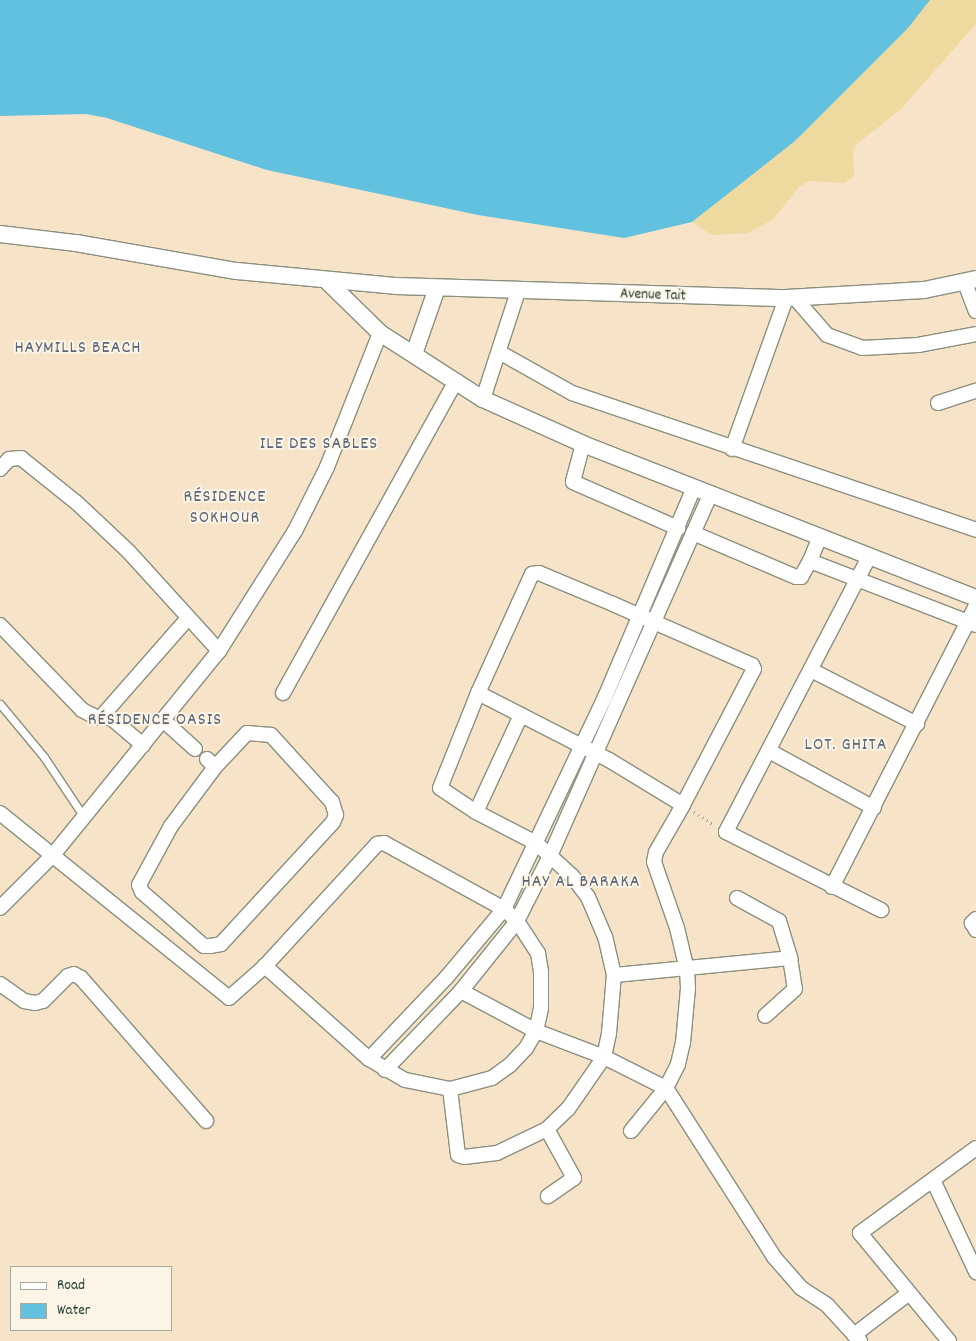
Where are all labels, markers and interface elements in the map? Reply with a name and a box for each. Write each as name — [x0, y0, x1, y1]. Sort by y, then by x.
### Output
street label: Avenue Tait — [620, 286, 686, 306]
district label: HAYMILLS BEACH — [13, 338, 143, 360]
district label: ILE DES SABLES — [258, 434, 380, 456]
district label: RÉSIDENCE SOKHOUR — [182, 488, 268, 530]
district label: RÉSIDENCE OASIS — [86, 710, 224, 732]
district label: LOT. GHITA — [803, 735, 889, 757]
district label: HAY AL BARAKA — [520, 872, 642, 894]
legend — [10, 1266, 172, 1331]
text: Road — [57, 1275, 85, 1297]
text: Water — [57, 1300, 90, 1322]

